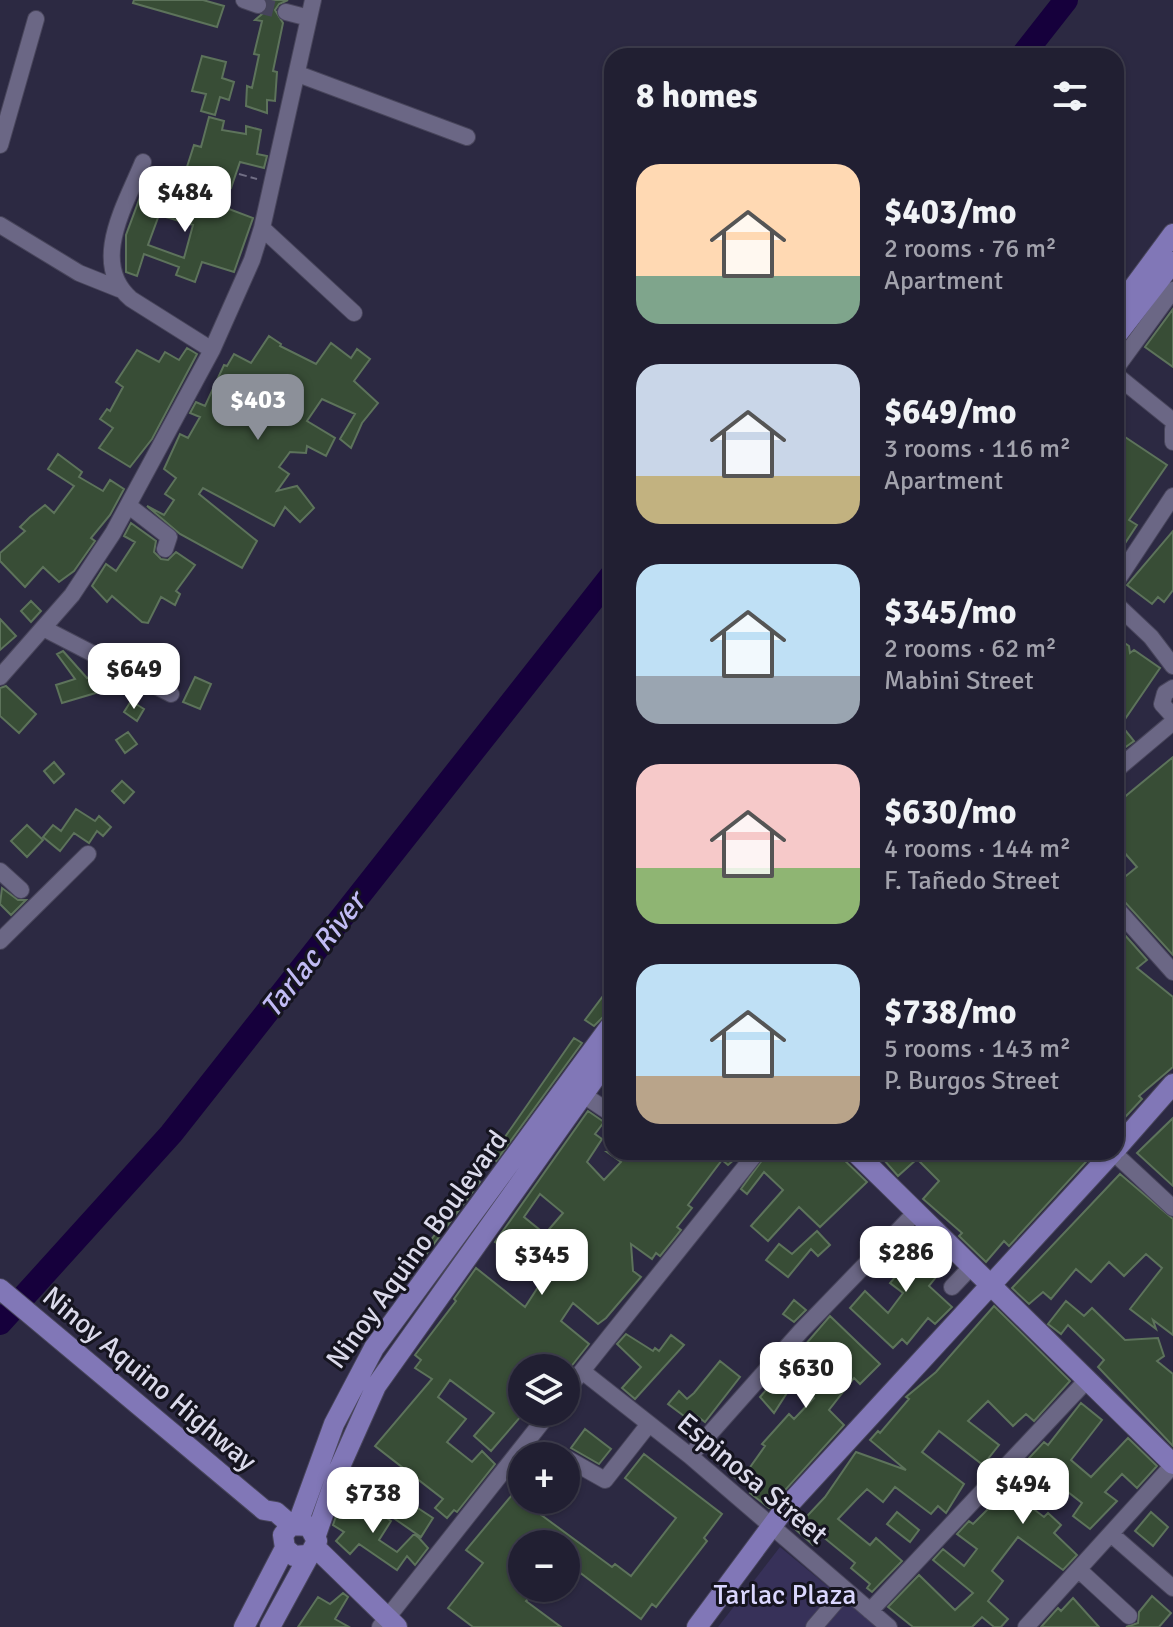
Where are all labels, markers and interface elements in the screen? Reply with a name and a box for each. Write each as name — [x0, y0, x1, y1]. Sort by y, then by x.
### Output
icon: filters — [1048, 74, 1092, 118]
text: 8 homes — [636, 75, 757, 117]
pin: $484 — [138, 166, 232, 234]
text: $484 — [157, 176, 213, 208]
text: $403/mo — [884, 191, 1017, 233]
icon: home — [700, 196, 796, 292]
text: 2 rooms · 76 m² — [884, 233, 1057, 265]
text: Apartment — [884, 265, 1003, 297]
pin: $403 — [211, 374, 305, 442]
text: $403 — [230, 384, 286, 416]
text: $649/mo — [884, 391, 1017, 433]
icon: home — [700, 396, 796, 492]
text: 3 rooms · 116 m² — [884, 433, 1071, 465]
text: Apartment — [884, 465, 1003, 497]
text: $345/mo — [884, 591, 1017, 633]
icon: home — [700, 596, 796, 692]
text: 2 rooms · 62 m² — [884, 633, 1057, 665]
pin: $649 — [87, 643, 181, 711]
text: $649 — [106, 653, 162, 685]
text: Mabini Street — [884, 665, 1034, 697]
text: $630/mo — [884, 791, 1017, 833]
icon: home — [700, 796, 796, 892]
text: 4 rooms · 144 m² — [884, 833, 1071, 865]
text: F. Tañedo Street — [884, 865, 1060, 897]
water label: Tarlac River — [253, 882, 376, 1025]
text: $738/mo — [884, 991, 1017, 1033]
icon: home — [700, 996, 796, 1092]
text: 5 rooms · 143 m² — [884, 1033, 1071, 1065]
text: P. Burgos Street — [884, 1065, 1059, 1097]
street label: Ninoy Aquino Boulevard — [319, 1124, 515, 1375]
pin: $286 — [859, 1226, 953, 1294]
pin: $345 — [495, 1229, 589, 1297]
text: $286 — [878, 1236, 934, 1268]
text: $345 — [514, 1239, 570, 1271]
street label: Ninoy Aquino Highway — [35, 1279, 263, 1478]
pin: $630 — [759, 1342, 853, 1410]
text: $630 — [778, 1352, 834, 1384]
map controls — [508, 1354, 580, 1602]
button: layers — [508, 1354, 580, 1426]
street label: Espinosa Street — [670, 1406, 835, 1552]
button: + — [508, 1442, 580, 1514]
pin: $494 — [976, 1458, 1070, 1526]
pin: $738 — [326, 1467, 420, 1535]
text: $494 — [995, 1468, 1051, 1500]
text: $738 — [345, 1477, 401, 1509]
button: − — [508, 1530, 580, 1602]
park label: Tarlac Plaza — [714, 1578, 856, 1612]

